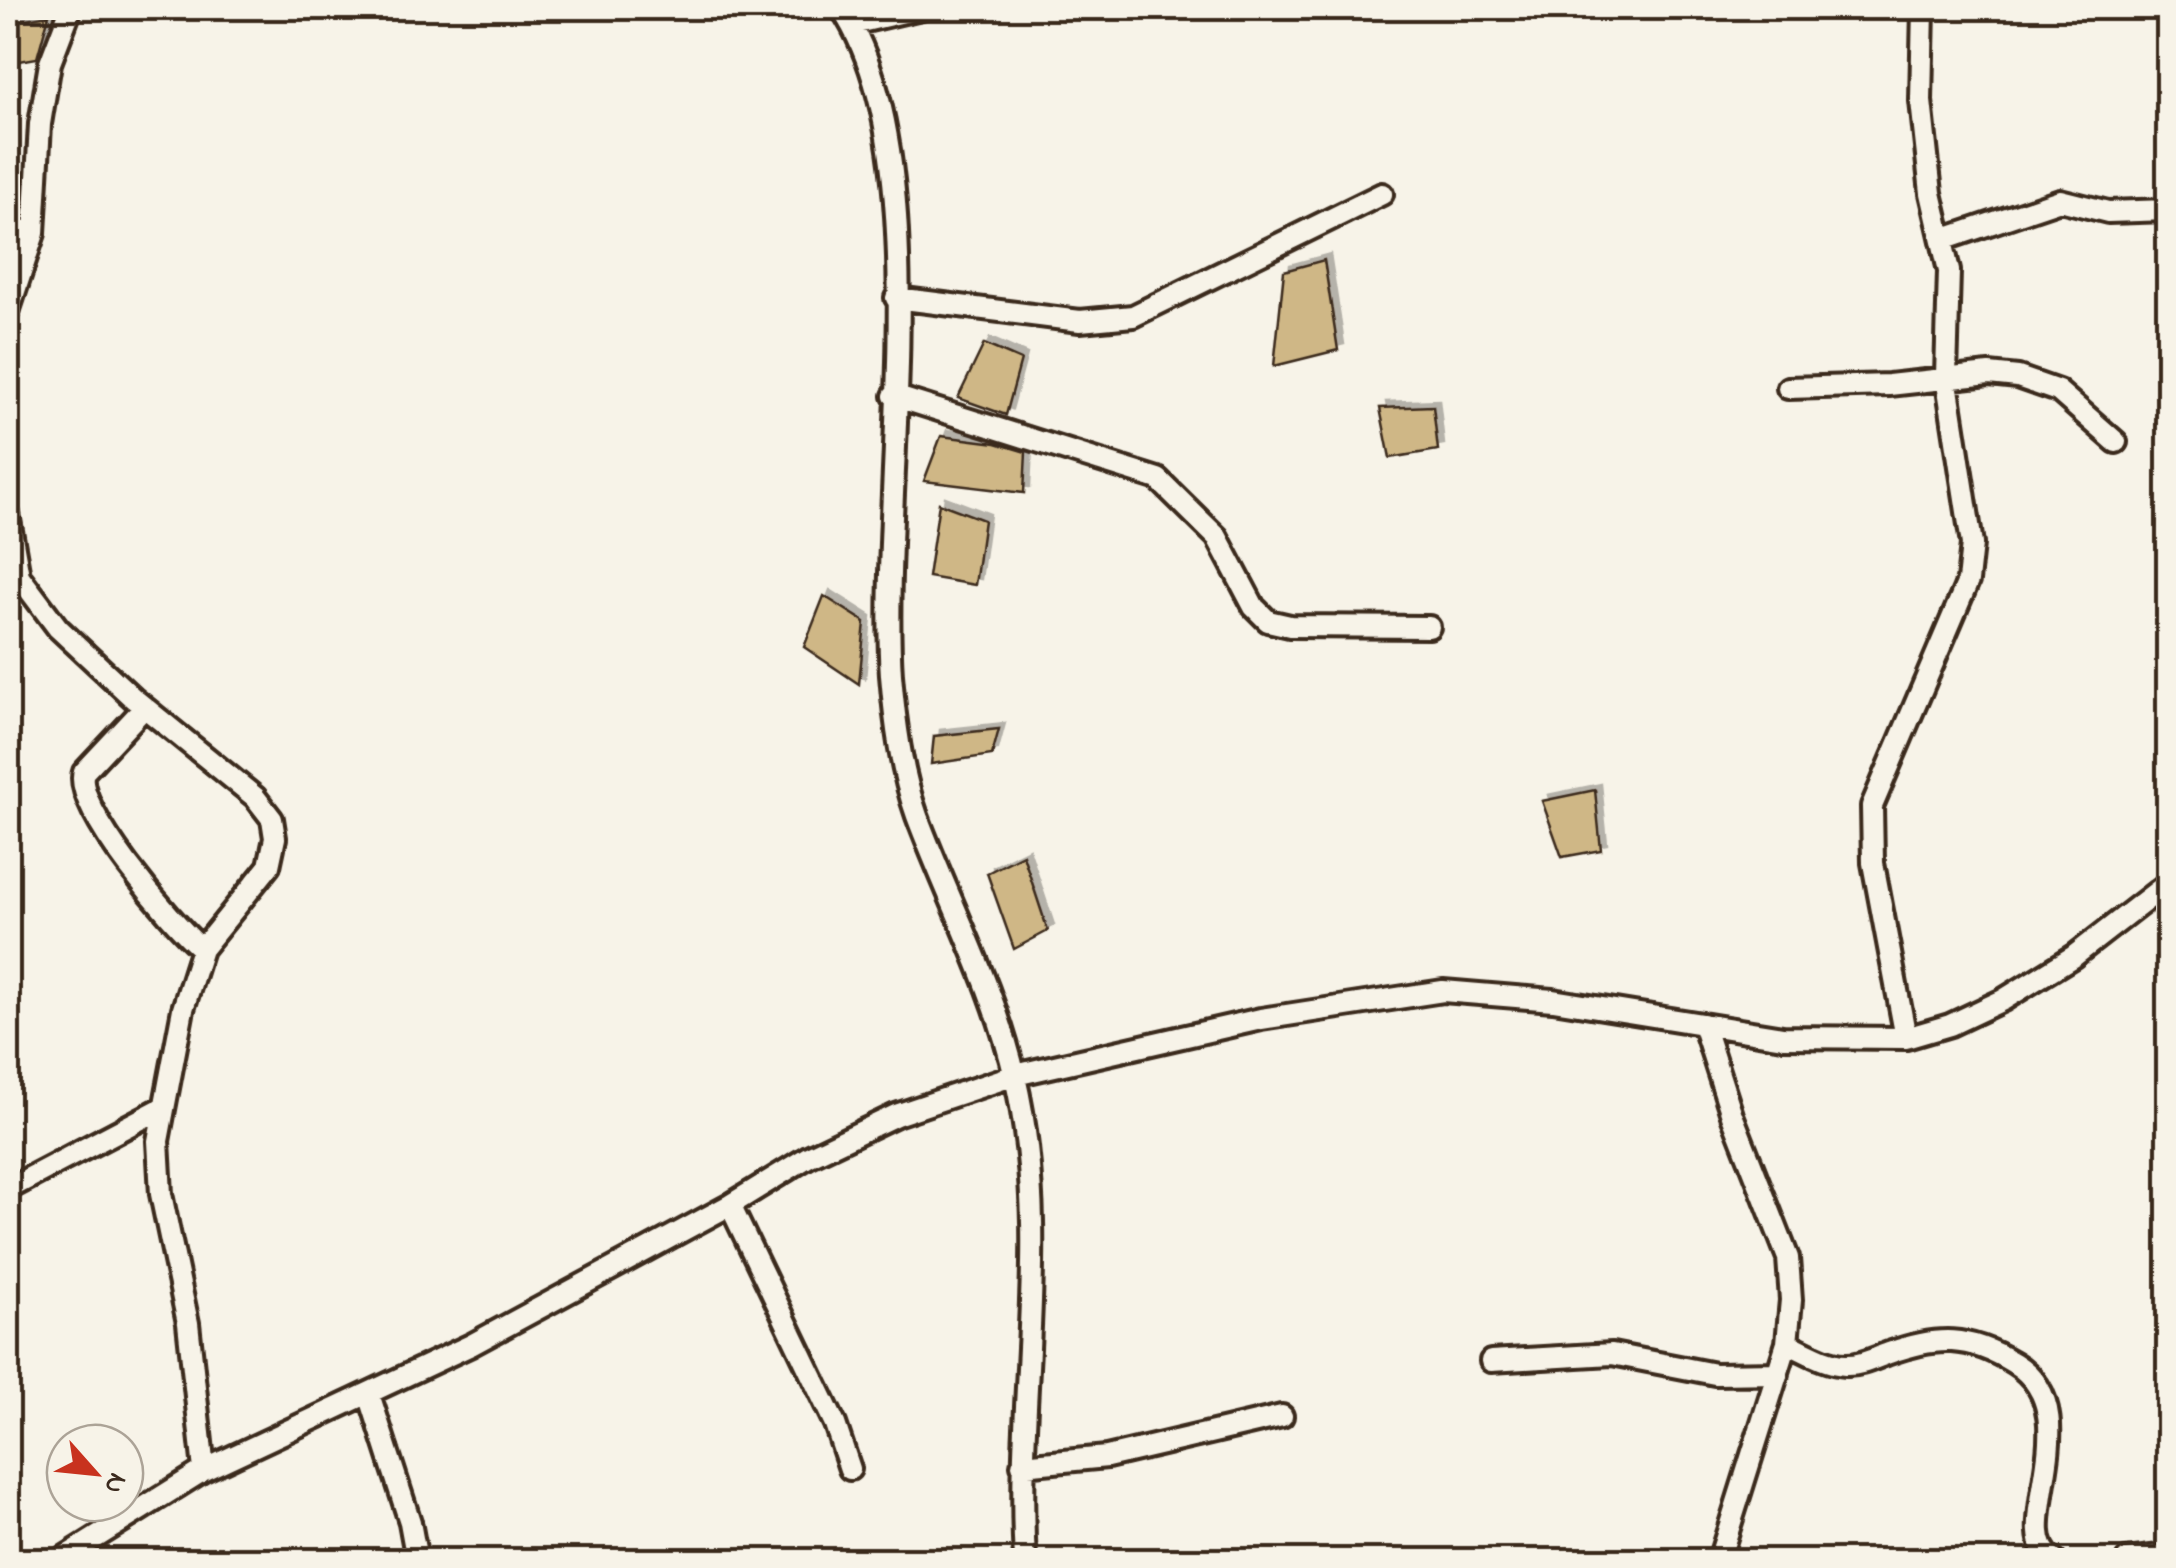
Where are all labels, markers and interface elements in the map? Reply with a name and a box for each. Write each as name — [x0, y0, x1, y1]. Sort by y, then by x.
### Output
north arrow — [45, 1423, 145, 1523]
text: N — [92, 1465, 137, 1500]

